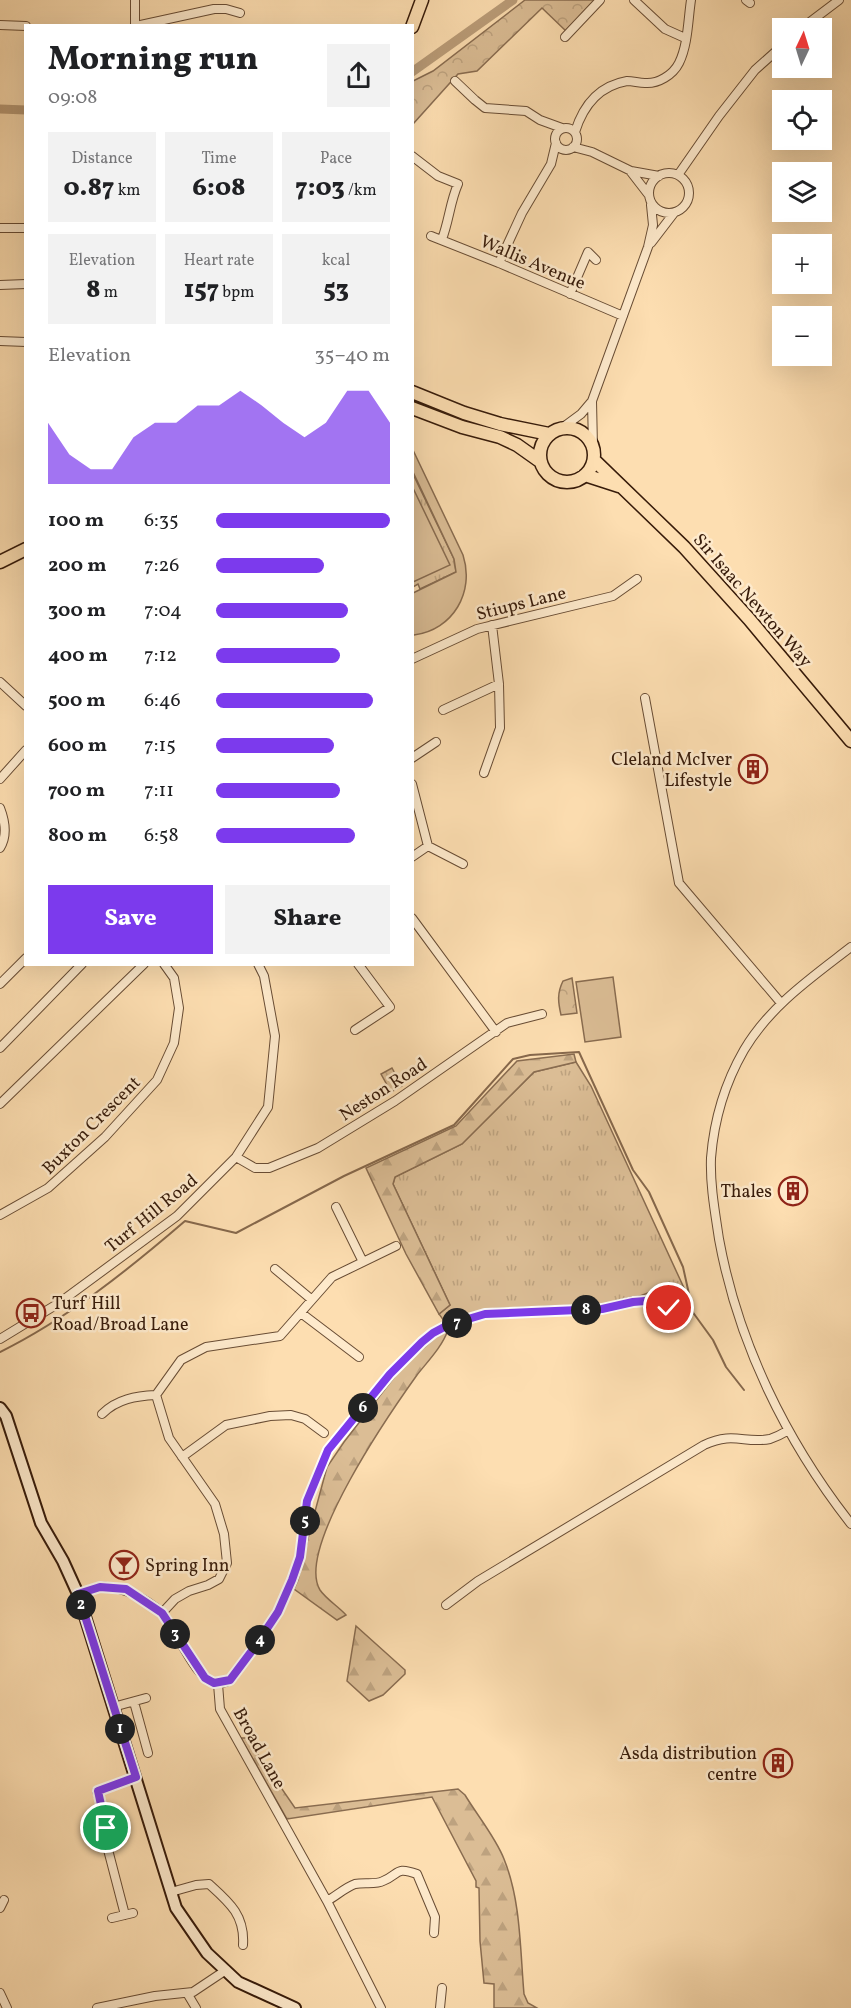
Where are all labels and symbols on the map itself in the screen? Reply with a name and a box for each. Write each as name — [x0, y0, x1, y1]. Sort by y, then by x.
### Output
north arrow — [772, 18, 832, 78]
street label: Wallis Avenue — [476, 230, 589, 297]
street label: Sir Isaac Newton Way — [687, 529, 817, 674]
street label: Stiups Lane — [474, 581, 569, 628]
place label: Cleland McIver Lifestyle — [611, 748, 732, 794]
building icon: Cleland McIver Lifestyle — [737, 753, 769, 785]
street label: Neston Road — [335, 1052, 433, 1128]
street label: Buxton Crescent — [37, 1071, 147, 1181]
street label: Turf Hill Road — [100, 1169, 204, 1259]
building icon: Thales — [777, 1175, 809, 1207]
place label: Thales — [721, 1180, 772, 1205]
pin — [643, 1282, 694, 1333]
place label: Turf Hill Road/Broad Lane — [52, 1292, 189, 1338]
pin: 8 — [571, 1295, 601, 1325]
bus stop icon: Turf Hill Road/Broad Lane — [15, 1297, 47, 1329]
pin: 7 — [442, 1308, 472, 1338]
pin: 6 — [348, 1393, 378, 1423]
pin: 5 — [290, 1506, 320, 1536]
bar icon: Spring Inn — [108, 1549, 140, 1581]
place label: Spring Inn — [145, 1554, 230, 1579]
pin: 2 — [66, 1590, 96, 1620]
pin: 3 — [160, 1619, 190, 1649]
pin: 4 — [245, 1625, 275, 1655]
street label: Broad Lane — [226, 1704, 291, 1794]
pin: 1 — [105, 1714, 135, 1744]
place label: Asda distribution centre — [619, 1742, 757, 1788]
building icon: Asda distribution centre — [762, 1747, 794, 1779]
pin — [80, 1802, 131, 1853]

